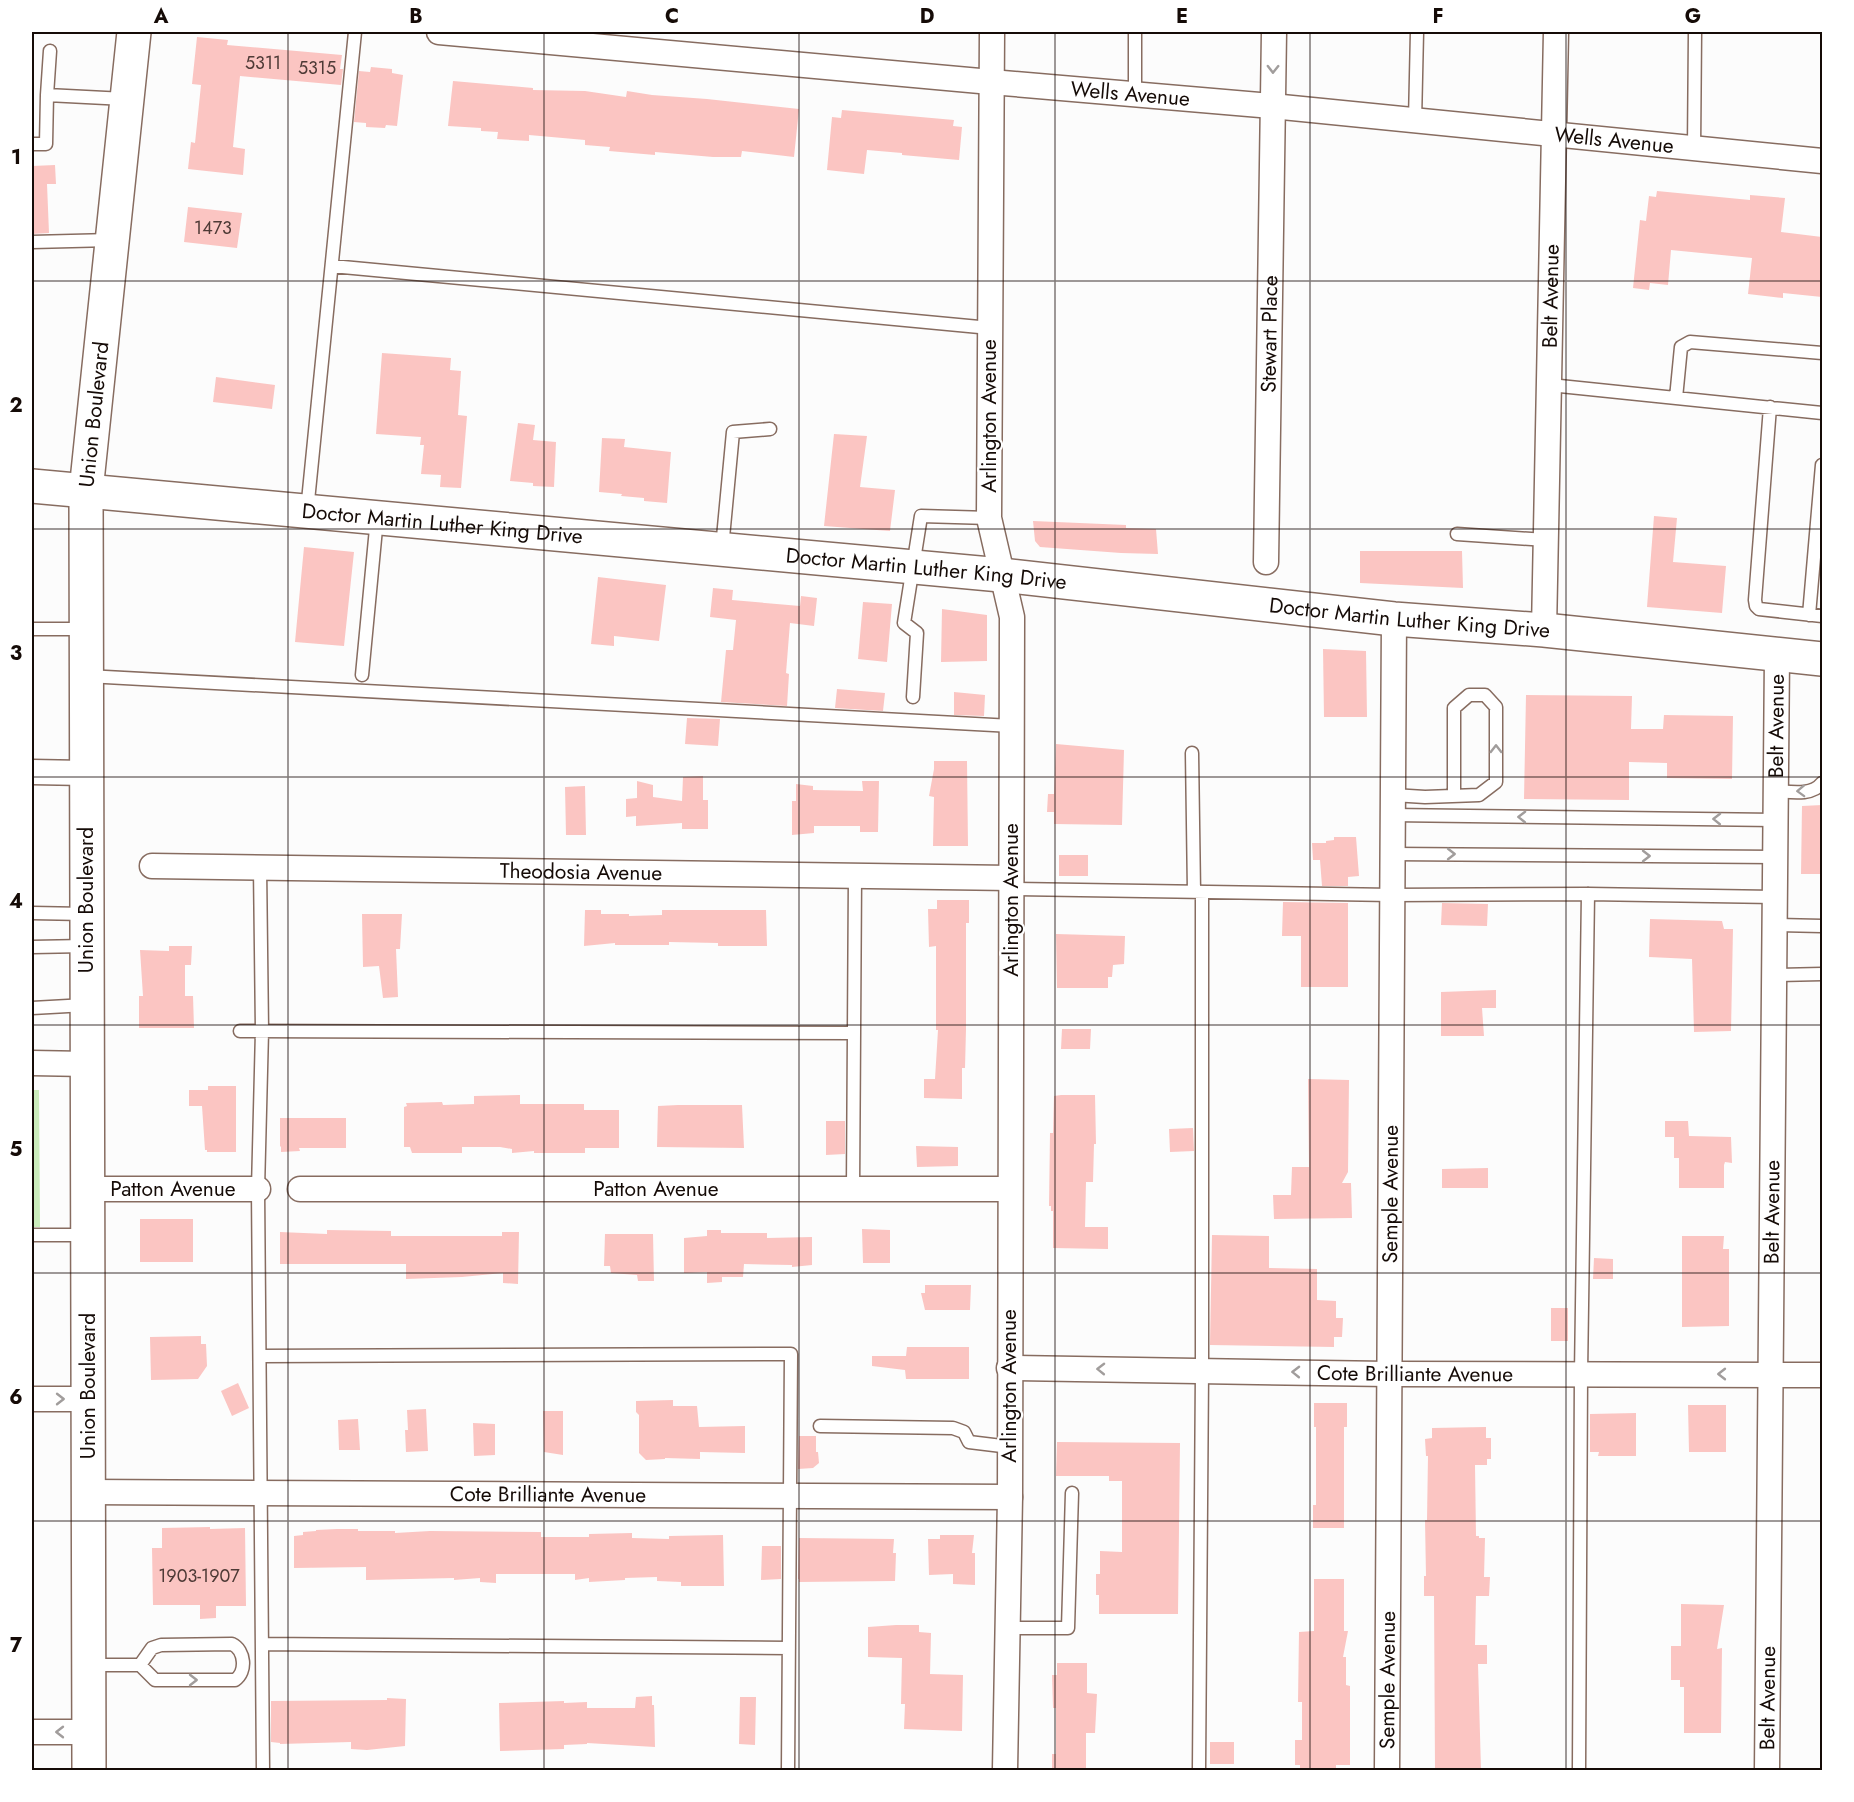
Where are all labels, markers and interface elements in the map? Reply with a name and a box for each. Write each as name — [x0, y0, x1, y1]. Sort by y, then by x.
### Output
text: A — [153, 2, 169, 31]
text: B — [409, 2, 423, 31]
text: C — [665, 2, 679, 31]
text: D — [920, 2, 934, 31]
text: E — [1176, 2, 1188, 31]
text: F — [1432, 2, 1444, 31]
text: G — [1685, 2, 1701, 31]
house number: 5311 — [245, 50, 281, 76]
house number: 5315 — [298, 55, 336, 81]
one-way arrow — [1267, 64, 1279, 73]
street label: Wells Avenue — [1069, 74, 1191, 114]
street label: Wells Avenue — [1553, 119, 1675, 161]
text: 1 — [11, 143, 21, 172]
house number: 1473 — [194, 215, 232, 241]
street label: Belt Avenue — [1535, 243, 1567, 348]
street label: Stewart Place — [1254, 275, 1285, 393]
street label: Arlington Avenue — [974, 339, 1004, 493]
street label: Union Boulevard — [71, 340, 117, 489]
text: 2 — [9, 391, 23, 420]
street label: Doctor Martin Luther King Drive — [301, 496, 584, 552]
street label: Doctor Martin Luther King Drive — [785, 540, 1068, 597]
street label: Doctor Martin Luther King Drive — [1268, 590, 1552, 646]
text: 3 — [10, 639, 22, 668]
street label: Belt Avenue — [1761, 674, 1792, 778]
one-way arrow — [1490, 744, 1502, 753]
one-way arrow — [1796, 785, 1805, 798]
one-way arrow — [1517, 811, 1526, 823]
one-way arrow — [1712, 813, 1721, 825]
street label: Arlington Avenue — [996, 823, 1026, 977]
street label: Union Boulevard — [71, 827, 101, 973]
one-way arrow — [1446, 848, 1455, 860]
one-way arrow — [1641, 850, 1650, 862]
street label: Theodosia Avenue — [500, 856, 663, 888]
text: 4 — [9, 887, 23, 916]
street label: Semple Avenue — [1375, 1125, 1406, 1263]
text: 5 — [10, 1135, 23, 1164]
street label: Belt Avenue — [1757, 1160, 1787, 1264]
street label: Patton Avenue — [110, 1174, 236, 1204]
street label: Patton Avenue — [593, 1174, 719, 1204]
street label: Arlington Avenue — [994, 1309, 1024, 1463]
street label: Union Boulevard — [73, 1313, 103, 1459]
street label: Cote Brilliante Avenue — [1317, 1358, 1513, 1389]
one-way arrow — [1097, 1363, 1106, 1375]
one-way arrow — [1292, 1366, 1301, 1378]
one-way arrow — [1718, 1368, 1727, 1380]
text: 6 — [9, 1383, 23, 1412]
one-way arrow — [55, 1393, 64, 1405]
street label: Cote Brilliante Avenue — [450, 1479, 646, 1510]
house number: 1903-1907 — [158, 1563, 240, 1589]
street label: Semple Avenue — [1372, 1611, 1403, 1749]
text: 7 — [10, 1631, 23, 1660]
street label: Belt Avenue — [1752, 1646, 1783, 1750]
one-way arrow — [188, 1674, 197, 1686]
one-way arrow — [56, 1726, 65, 1738]

